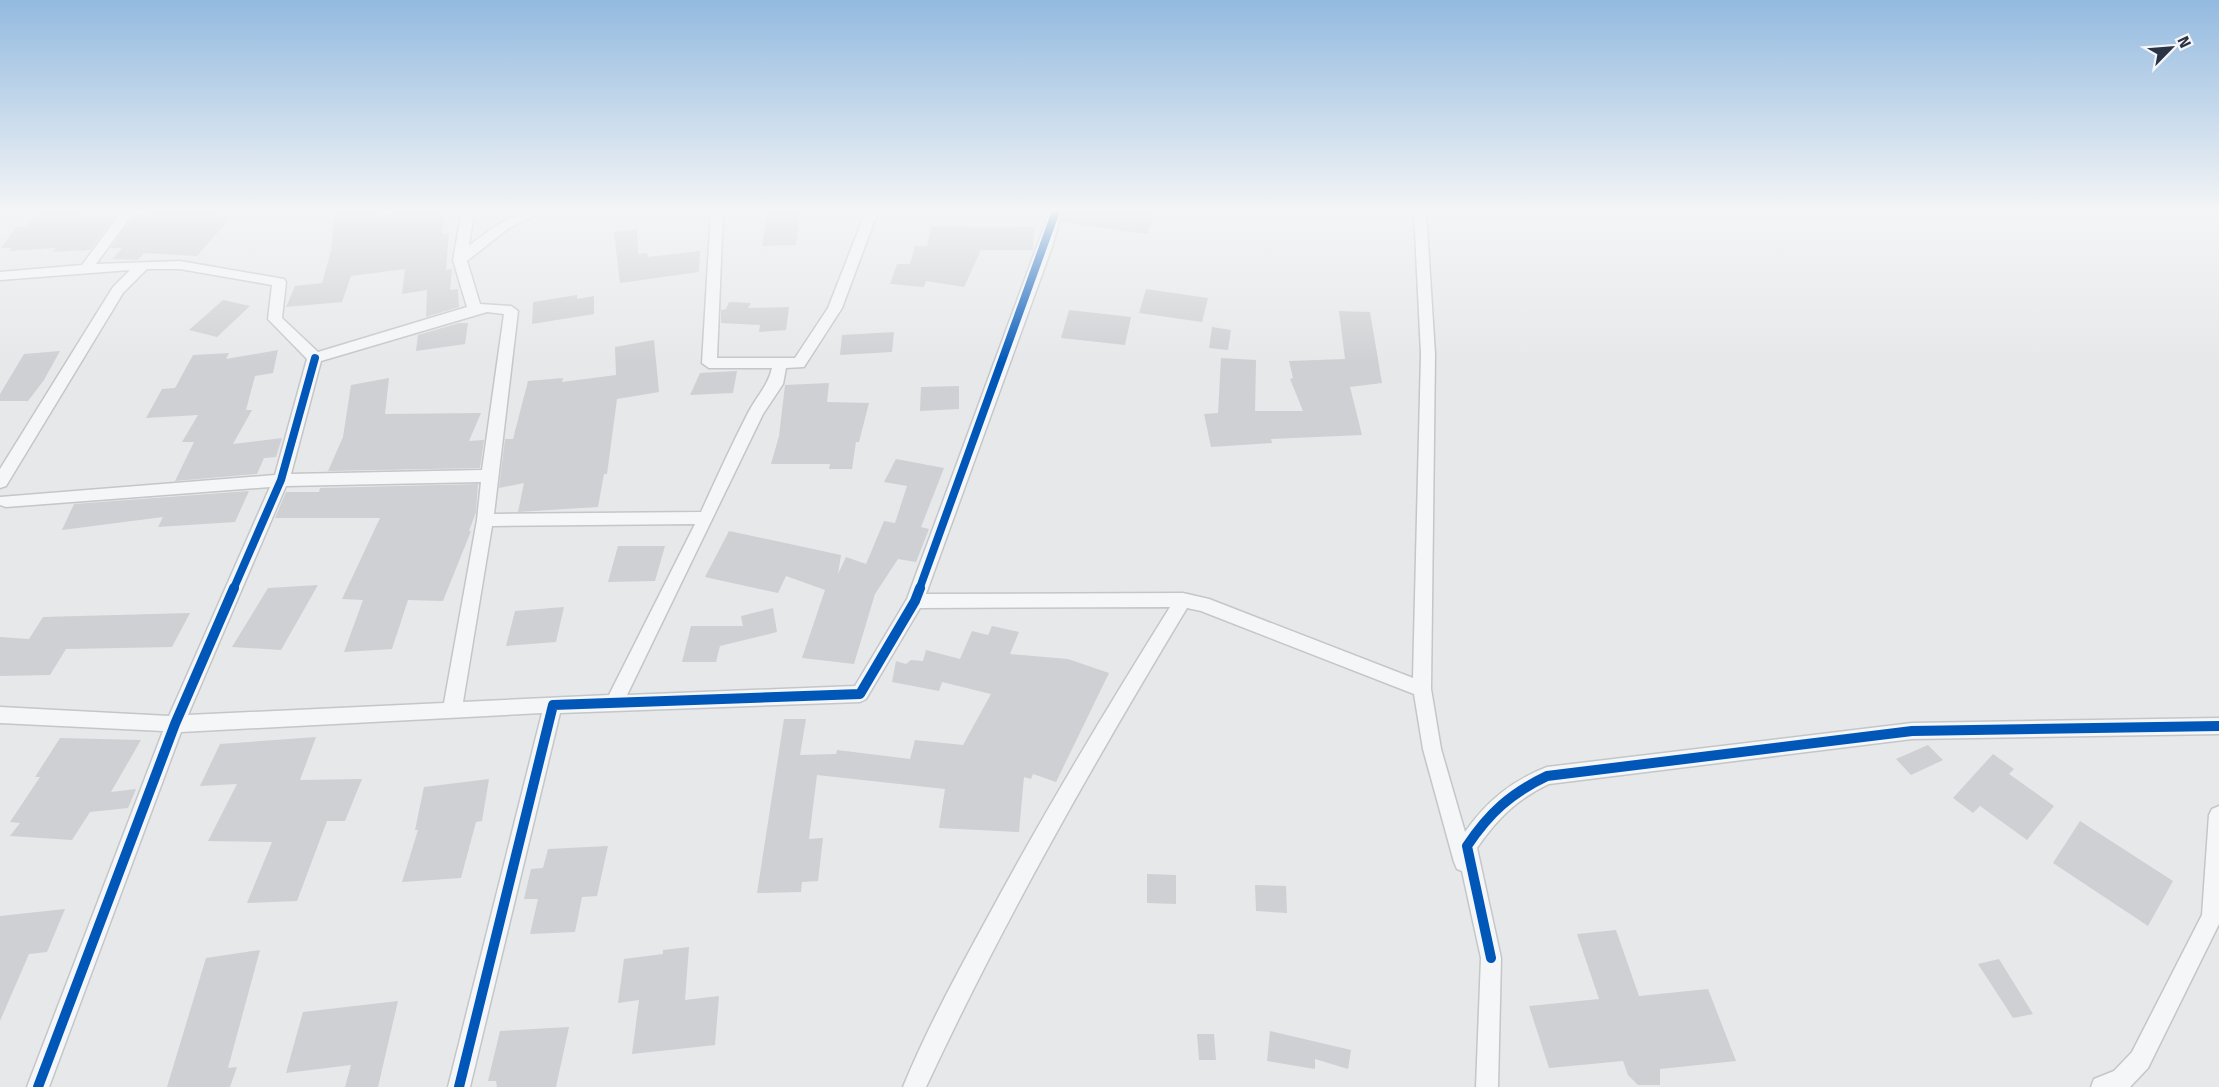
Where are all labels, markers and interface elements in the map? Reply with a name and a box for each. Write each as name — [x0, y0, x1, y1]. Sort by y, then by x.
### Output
north arrow — [2141, 18, 2201, 78]
text: N — [2173, 33, 2195, 51]

